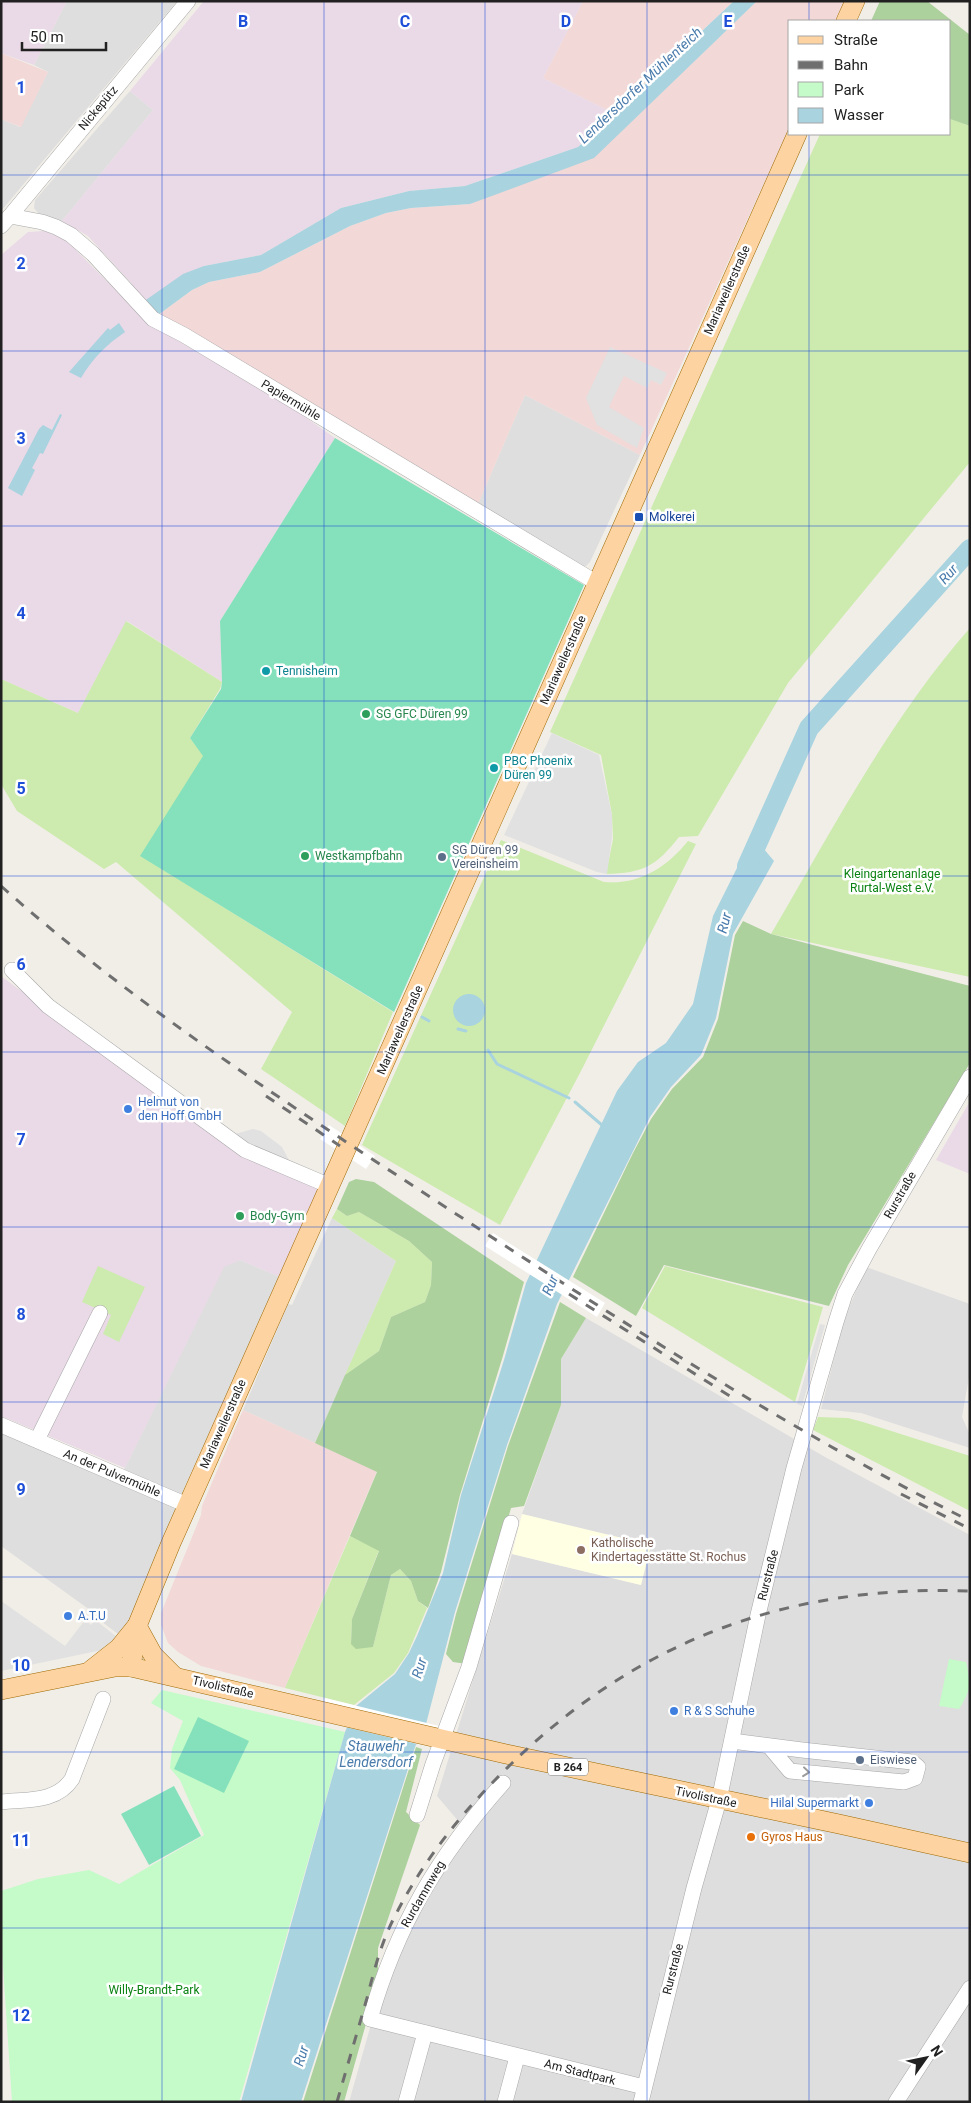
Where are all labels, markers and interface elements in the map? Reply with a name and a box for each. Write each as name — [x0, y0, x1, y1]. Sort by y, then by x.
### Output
text: B — [238, 12, 248, 31]
text: C — [400, 12, 410, 31]
text: D — [561, 12, 571, 31]
text: E — [724, 12, 733, 31]
scale bar — [22, 20, 106, 52]
legend — [788, 20, 951, 135]
water label: Lendersdorfer Mühlenteich — [575, 24, 705, 146]
text: 50 m — [30, 28, 64, 46]
text: Straße — [834, 31, 878, 49]
text: Bahn — [834, 56, 868, 74]
text: 1 — [16, 78, 26, 97]
text: Park — [834, 81, 865, 99]
street label: Nickepütz — [75, 83, 121, 133]
text: Wasser — [834, 106, 884, 124]
street label: Mariaweilerstraße — [701, 243, 753, 337]
text: 2 — [16, 254, 26, 273]
street label: Papiermühle — [259, 377, 323, 423]
text: 3 — [16, 429, 26, 448]
place label: Molkerei — [649, 510, 695, 524]
marker: Molkerei — [633, 511, 645, 523]
water label: Rur — [935, 561, 961, 587]
text: 4 — [16, 604, 26, 623]
street label: Mariaweilerstraße — [537, 613, 589, 707]
place label: Tennisheim — [276, 664, 338, 678]
marker: Tennisheim — [260, 665, 272, 677]
place label: SG GFC Düren 99 — [376, 707, 468, 721]
marker: SG GFC Düren 99 — [360, 708, 372, 720]
place label: PBC Phoenix Düren 99 — [504, 754, 573, 782]
marker: PBC Phoenix Düren 99 — [488, 762, 500, 774]
text: 5 — [16, 779, 26, 798]
place label: SG Düren 99 Vereinsheim — [452, 843, 518, 871]
place label: Westkampfbahn — [315, 849, 403, 863]
marker: Westkampfbahn — [299, 850, 311, 862]
marker: SG Düren 99 Vereinsheim — [436, 851, 448, 863]
park label: Kleingartenanlage Rurtal-West e.V. — [844, 867, 940, 895]
water label: Rur — [714, 911, 734, 935]
text: 6 — [16, 955, 26, 974]
street label: Mariaweilerstraße — [374, 983, 426, 1077]
place label: Helmut von den Hoff GmbH — [138, 1095, 221, 1123]
marker: Helmut von den Hoff GmbH — [122, 1103, 134, 1115]
text: 7 — [16, 1130, 26, 1149]
street label: Rurstraße — [881, 1169, 919, 1221]
place label: Body-Gym — [250, 1209, 304, 1223]
marker: Body-Gym — [234, 1210, 246, 1222]
water label: Rur — [539, 1272, 562, 1298]
text: 8 — [16, 1305, 26, 1324]
street label: Mariaweilerstraße — [197, 1377, 249, 1471]
street label: An der Pulvermühle — [61, 1446, 163, 1500]
text: 9 — [16, 1480, 26, 1499]
place label: Katholische Kindertagesstätte St. Rochus — [591, 1536, 746, 1564]
marker: Katholische Kindertagesstätte St. Rochus — [575, 1544, 587, 1556]
street label: Rurstraße — [755, 1548, 781, 1602]
place label: A.T.U — [78, 1609, 106, 1623]
marker: A.T.U — [62, 1610, 74, 1622]
water label: Rur — [408, 1655, 430, 1680]
text: 10 — [12, 1656, 30, 1675]
street label: Tivolistraße — [191, 1673, 255, 1701]
place label: R & S Schuhe — [684, 1704, 755, 1718]
marker: R & S Schuhe — [668, 1705, 680, 1717]
water label: Stauwehr Lendersdorf — [339, 1738, 414, 1770]
place label: Eiswiese — [870, 1753, 917, 1767]
marker: Eiswiese — [854, 1754, 866, 1766]
road number: B 264 — [548, 1758, 588, 1775]
one-way arrow — [802, 1766, 810, 1777]
street label: Tivolistraße — [674, 1784, 738, 1810]
place label: Hilal Supermarkt — [770, 1796, 859, 1810]
marker: Hilal Supermarkt — [863, 1797, 875, 1809]
place label: Gyros Haus — [761, 1830, 823, 1844]
text: 11 — [12, 1831, 30, 1850]
marker: Gyros Haus — [745, 1831, 757, 1843]
street label: Rurdammweg — [398, 1858, 448, 1930]
street label: Rurstraße — [660, 1942, 686, 1996]
park label: Willy-Brandt-Park — [108, 1983, 200, 1997]
text: 12 — [12, 2006, 30, 2025]
north arrow — [901, 2033, 951, 2083]
text: N — [927, 2042, 946, 2059]
water label: Rur — [290, 2043, 312, 2068]
street label: Am Stadtpark — [543, 2056, 618, 2088]

